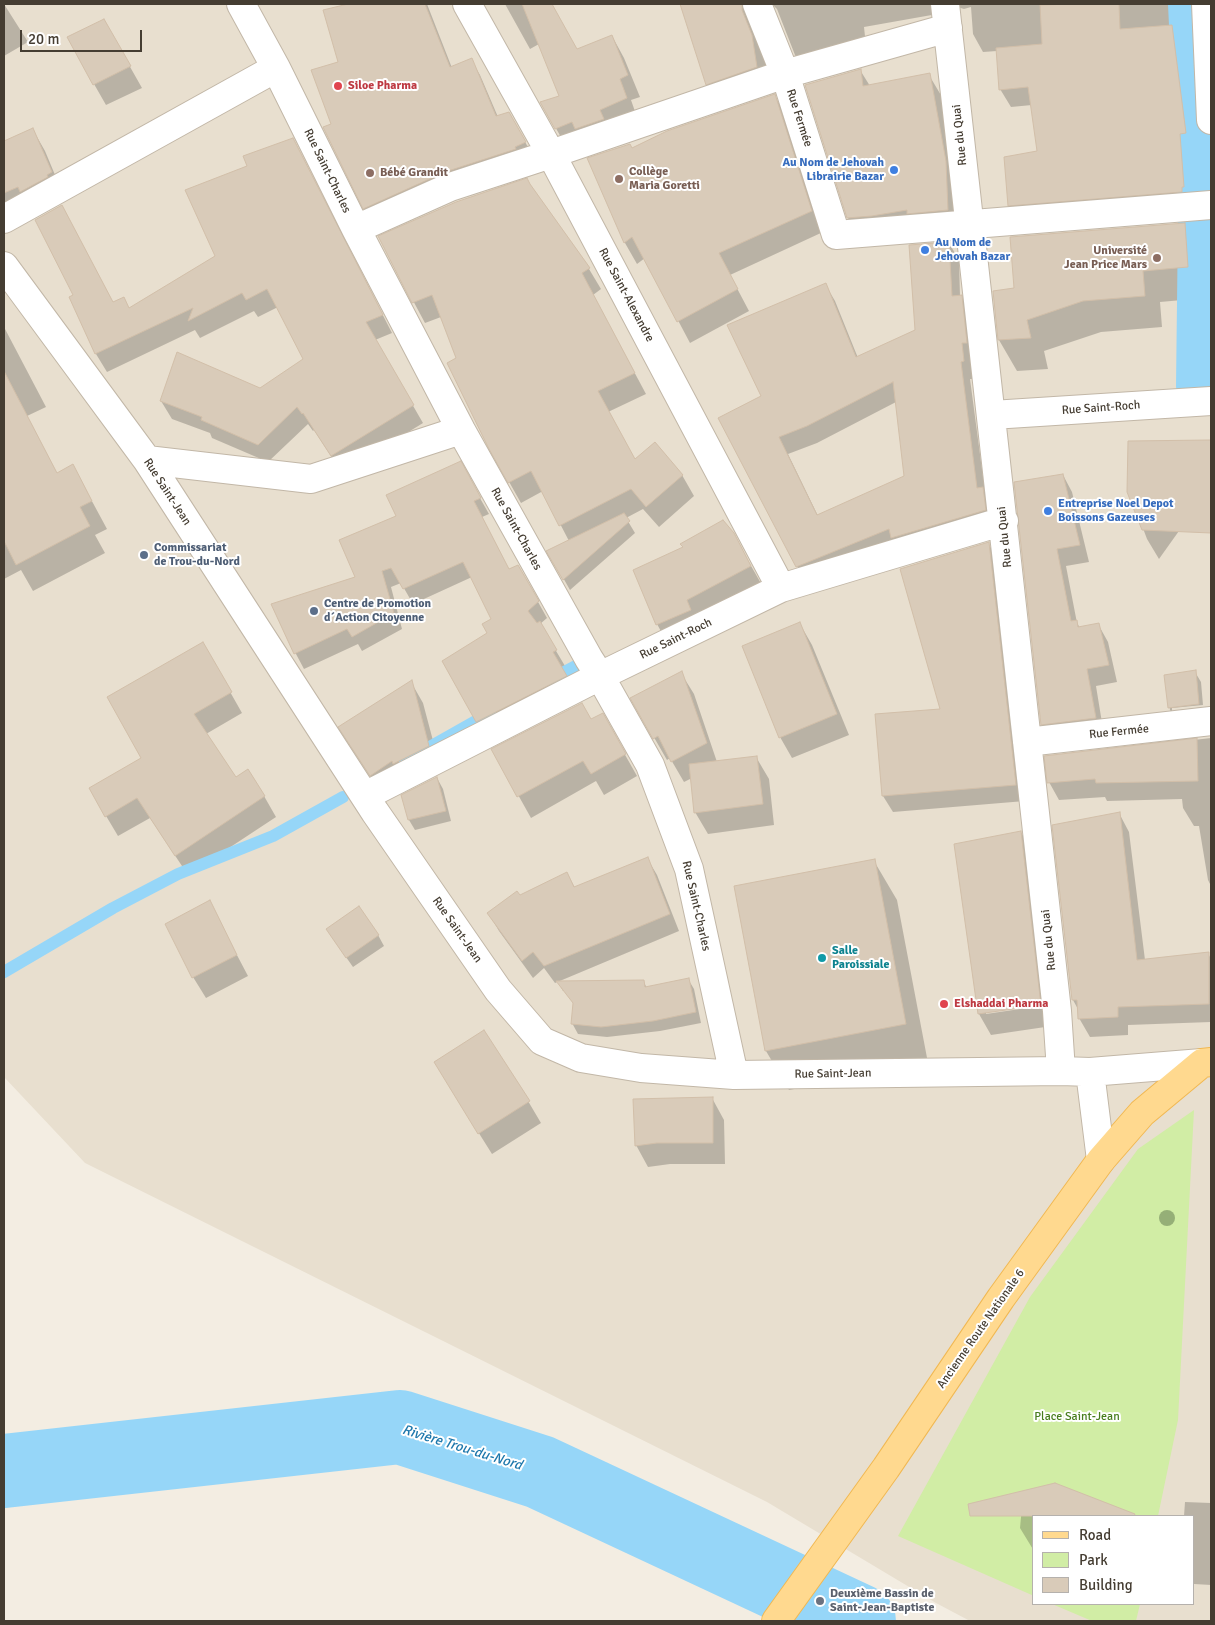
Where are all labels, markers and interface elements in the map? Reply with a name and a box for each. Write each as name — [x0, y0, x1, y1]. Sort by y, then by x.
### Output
scale bar — [22, 20, 145, 52]
text: 20 m — [28, 30, 59, 48]
place label: Siloe Pharma — [348, 79, 417, 93]
marker: Siloe Pharma — [332, 80, 344, 92]
street label: Rue Fermée — [783, 87, 815, 149]
street label: Rue du Quai — [950, 104, 970, 166]
street label: Rue Saint-Charles — [300, 126, 354, 216]
place label: Au Nom de Jehovah Librairie Bazar — [783, 156, 884, 184]
marker: Au Nom de Jehovah Librairie Bazar — [888, 164, 900, 176]
place label: Collège Maria Goretti — [629, 165, 700, 193]
place label: Bébé Grandit — [380, 166, 448, 180]
marker: Bébé Grandit — [364, 167, 376, 179]
marker: Collège Maria Goretti — [613, 173, 625, 185]
place label: Au Nom de Jehovah Bazar — [935, 236, 1010, 264]
marker: Au Nom de Jehovah Bazar — [919, 244, 931, 256]
place label: Université Jean Price Mars — [1064, 244, 1147, 272]
street label: Rue Saint-Alexandre — [595, 246, 657, 344]
marker: Université Jean Price Mars — [1151, 252, 1163, 264]
street label: Rue Saint-Roch — [1061, 398, 1141, 418]
street label: Rue Saint-Jean — [140, 456, 194, 528]
street label: Rue Saint-Charles — [487, 485, 545, 573]
place label: Entreprise Noel Depot Boissons Gazeuses — [1058, 497, 1174, 525]
marker: Entreprise Noel Depot Boissons Gazeuses — [1042, 505, 1054, 517]
street label: Rue du Quai — [995, 506, 1015, 568]
place label: Commissariat de Trou-du-Nord — [154, 541, 240, 569]
marker: Commissariat de Trou-du-Nord — [138, 549, 150, 561]
place label: Centre de Promotion d´Action Citoyenne — [324, 597, 431, 625]
marker: Centre de Promotion d´Action Citoyenne — [308, 605, 320, 617]
street label: Rue Saint-Roch — [638, 615, 714, 663]
street label: Rue Fermée — [1088, 722, 1150, 742]
street label: Rue Saint-Charles — [679, 860, 713, 952]
street label: Rue Saint-Jean — [429, 894, 485, 966]
street label: Rue du Quai — [1039, 909, 1059, 971]
place label: Salle Paroissiale — [832, 944, 889, 972]
marker: Salle Paroissiale — [816, 952, 828, 964]
place label: Elshaddai Pharma — [954, 997, 1048, 1011]
marker: Elshaddai Pharma — [938, 998, 950, 1010]
street label: Rue Saint-Jean — [794, 1066, 872, 1082]
street label: Ancienne Route Nationale 6 — [934, 1267, 1028, 1391]
park label: Place Saint-Jean — [1034, 1410, 1120, 1424]
water label: Rivière Trou-du-Nord — [400, 1422, 524, 1474]
legend — [1032, 1515, 1195, 1605]
text: Road — [1079, 1526, 1111, 1544]
text: Park — [1079, 1551, 1108, 1569]
text: Building — [1079, 1576, 1133, 1594]
place label: Deuxième Bassin de Saint-Jean-Baptiste — [830, 1587, 934, 1615]
marker: Deuxième Bassin de Saint-Jean-Baptiste — [814, 1595, 826, 1607]

